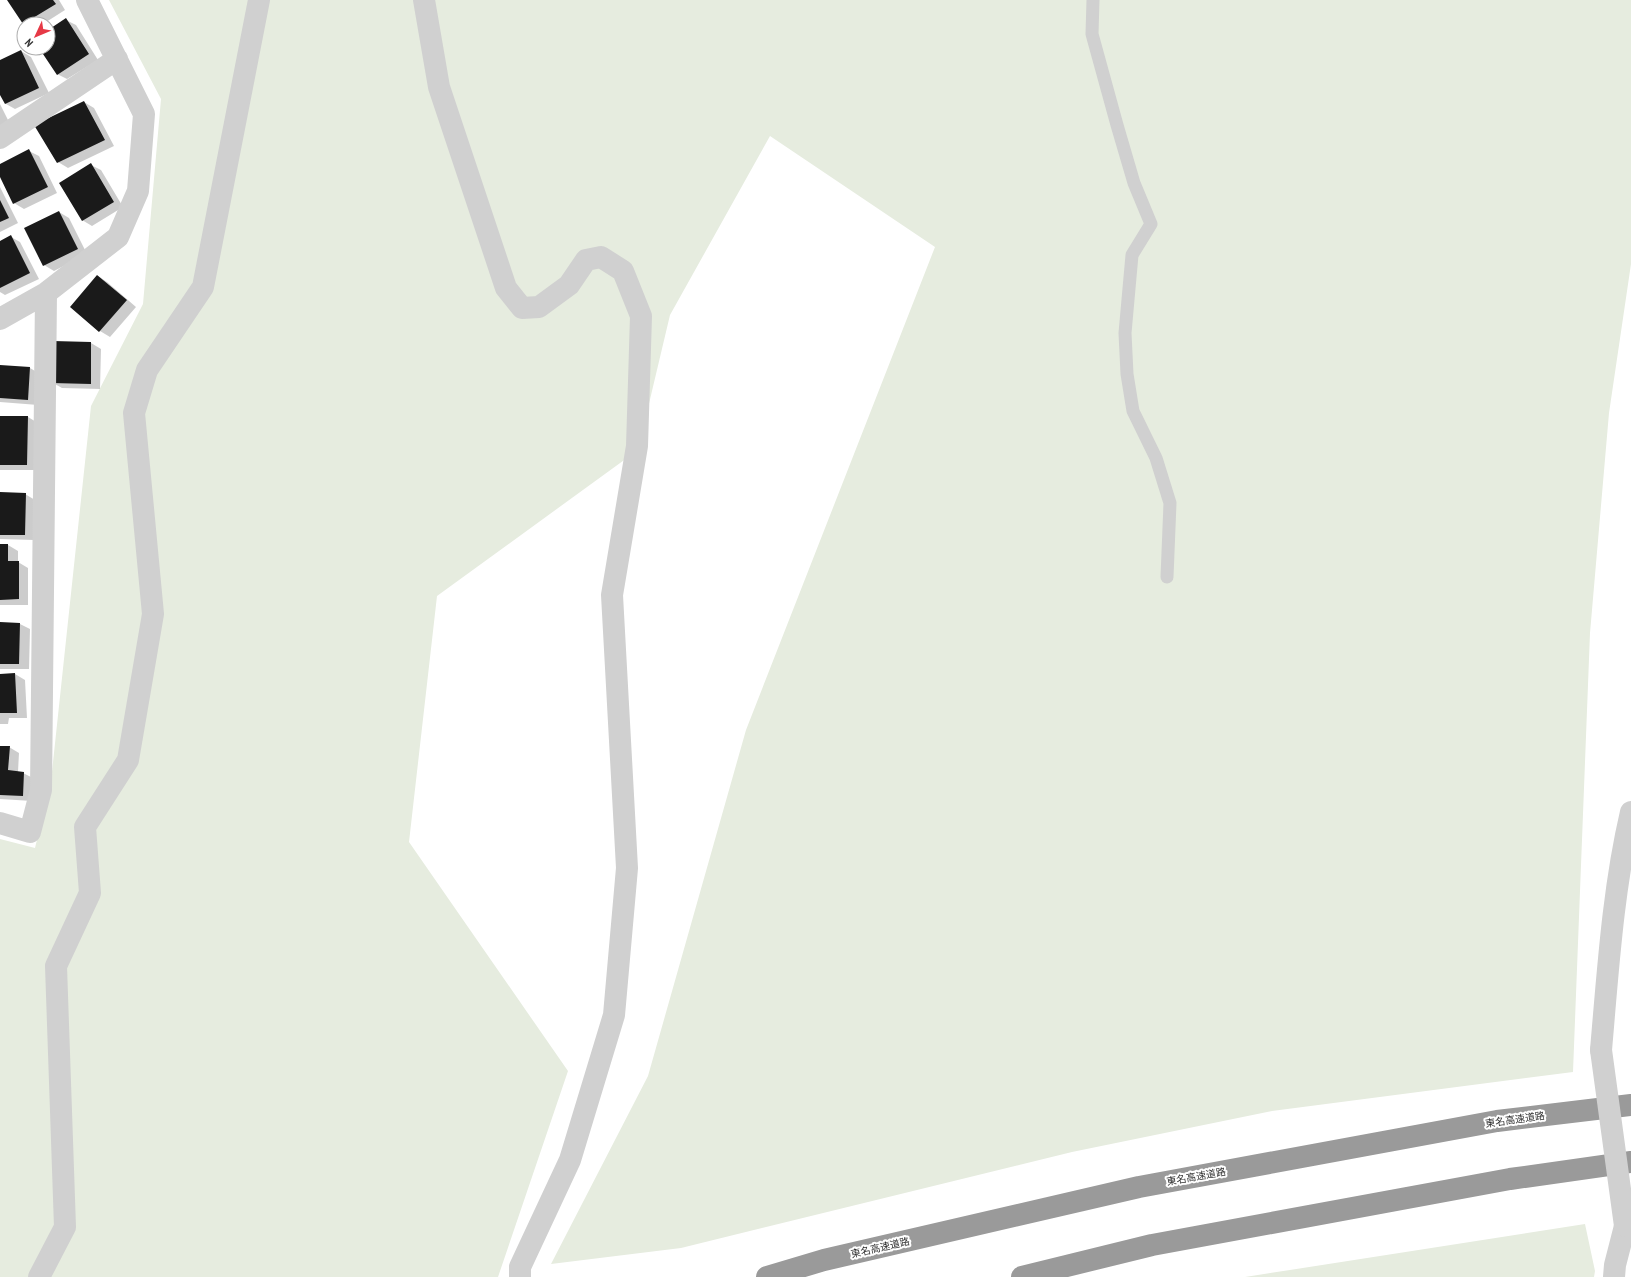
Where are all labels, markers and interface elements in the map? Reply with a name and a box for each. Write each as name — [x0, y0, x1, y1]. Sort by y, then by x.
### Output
north arrow — [16, 16, 56, 56]
text: N — [22, 36, 36, 50]
street label: 東名高速道路 — [1484, 1109, 1546, 1130]
street label: 東名高速道路 — [1165, 1165, 1227, 1188]
street label: 東名高速道路 — [849, 1234, 911, 1261]

